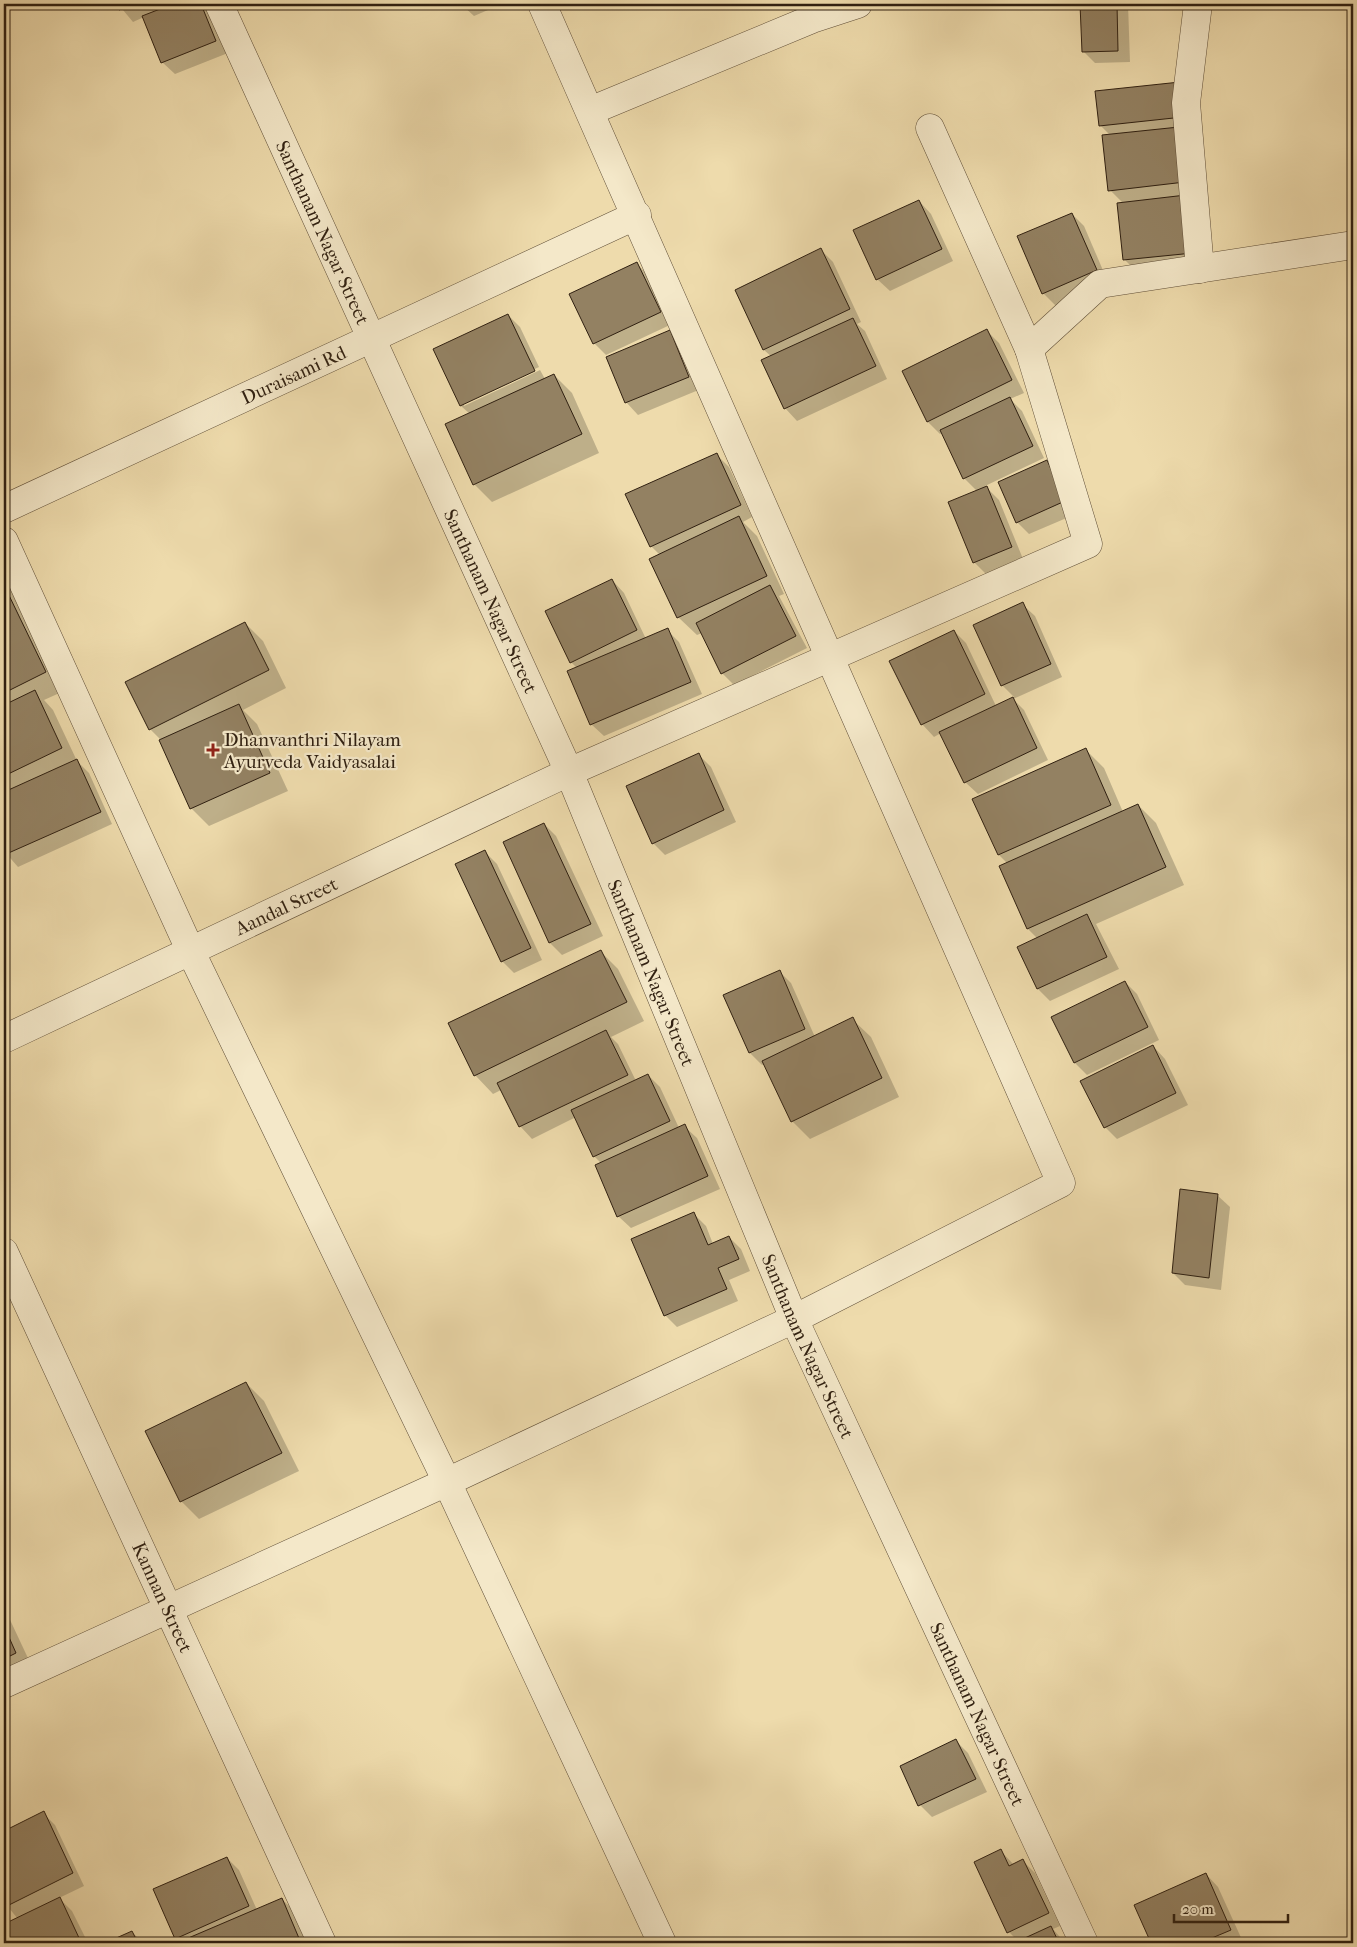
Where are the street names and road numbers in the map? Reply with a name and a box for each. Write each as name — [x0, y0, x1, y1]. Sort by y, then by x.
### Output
street label: Santhanam Nagar Street — [271, 137, 374, 328]
street label: Duraisami Rd — [238, 341, 350, 409]
street label: Santhanam Nagar Street — [439, 506, 542, 697]
street label: Aandal Street — [231, 873, 341, 941]
street label: Santhanam Nagar Street — [602, 877, 699, 1070]
street label: Santhanam Nagar Street — [757, 1251, 858, 1442]
street label: Kannan Street — [127, 1539, 197, 1656]
street label: Santhanam Nagar Street — [925, 1619, 1029, 1810]

